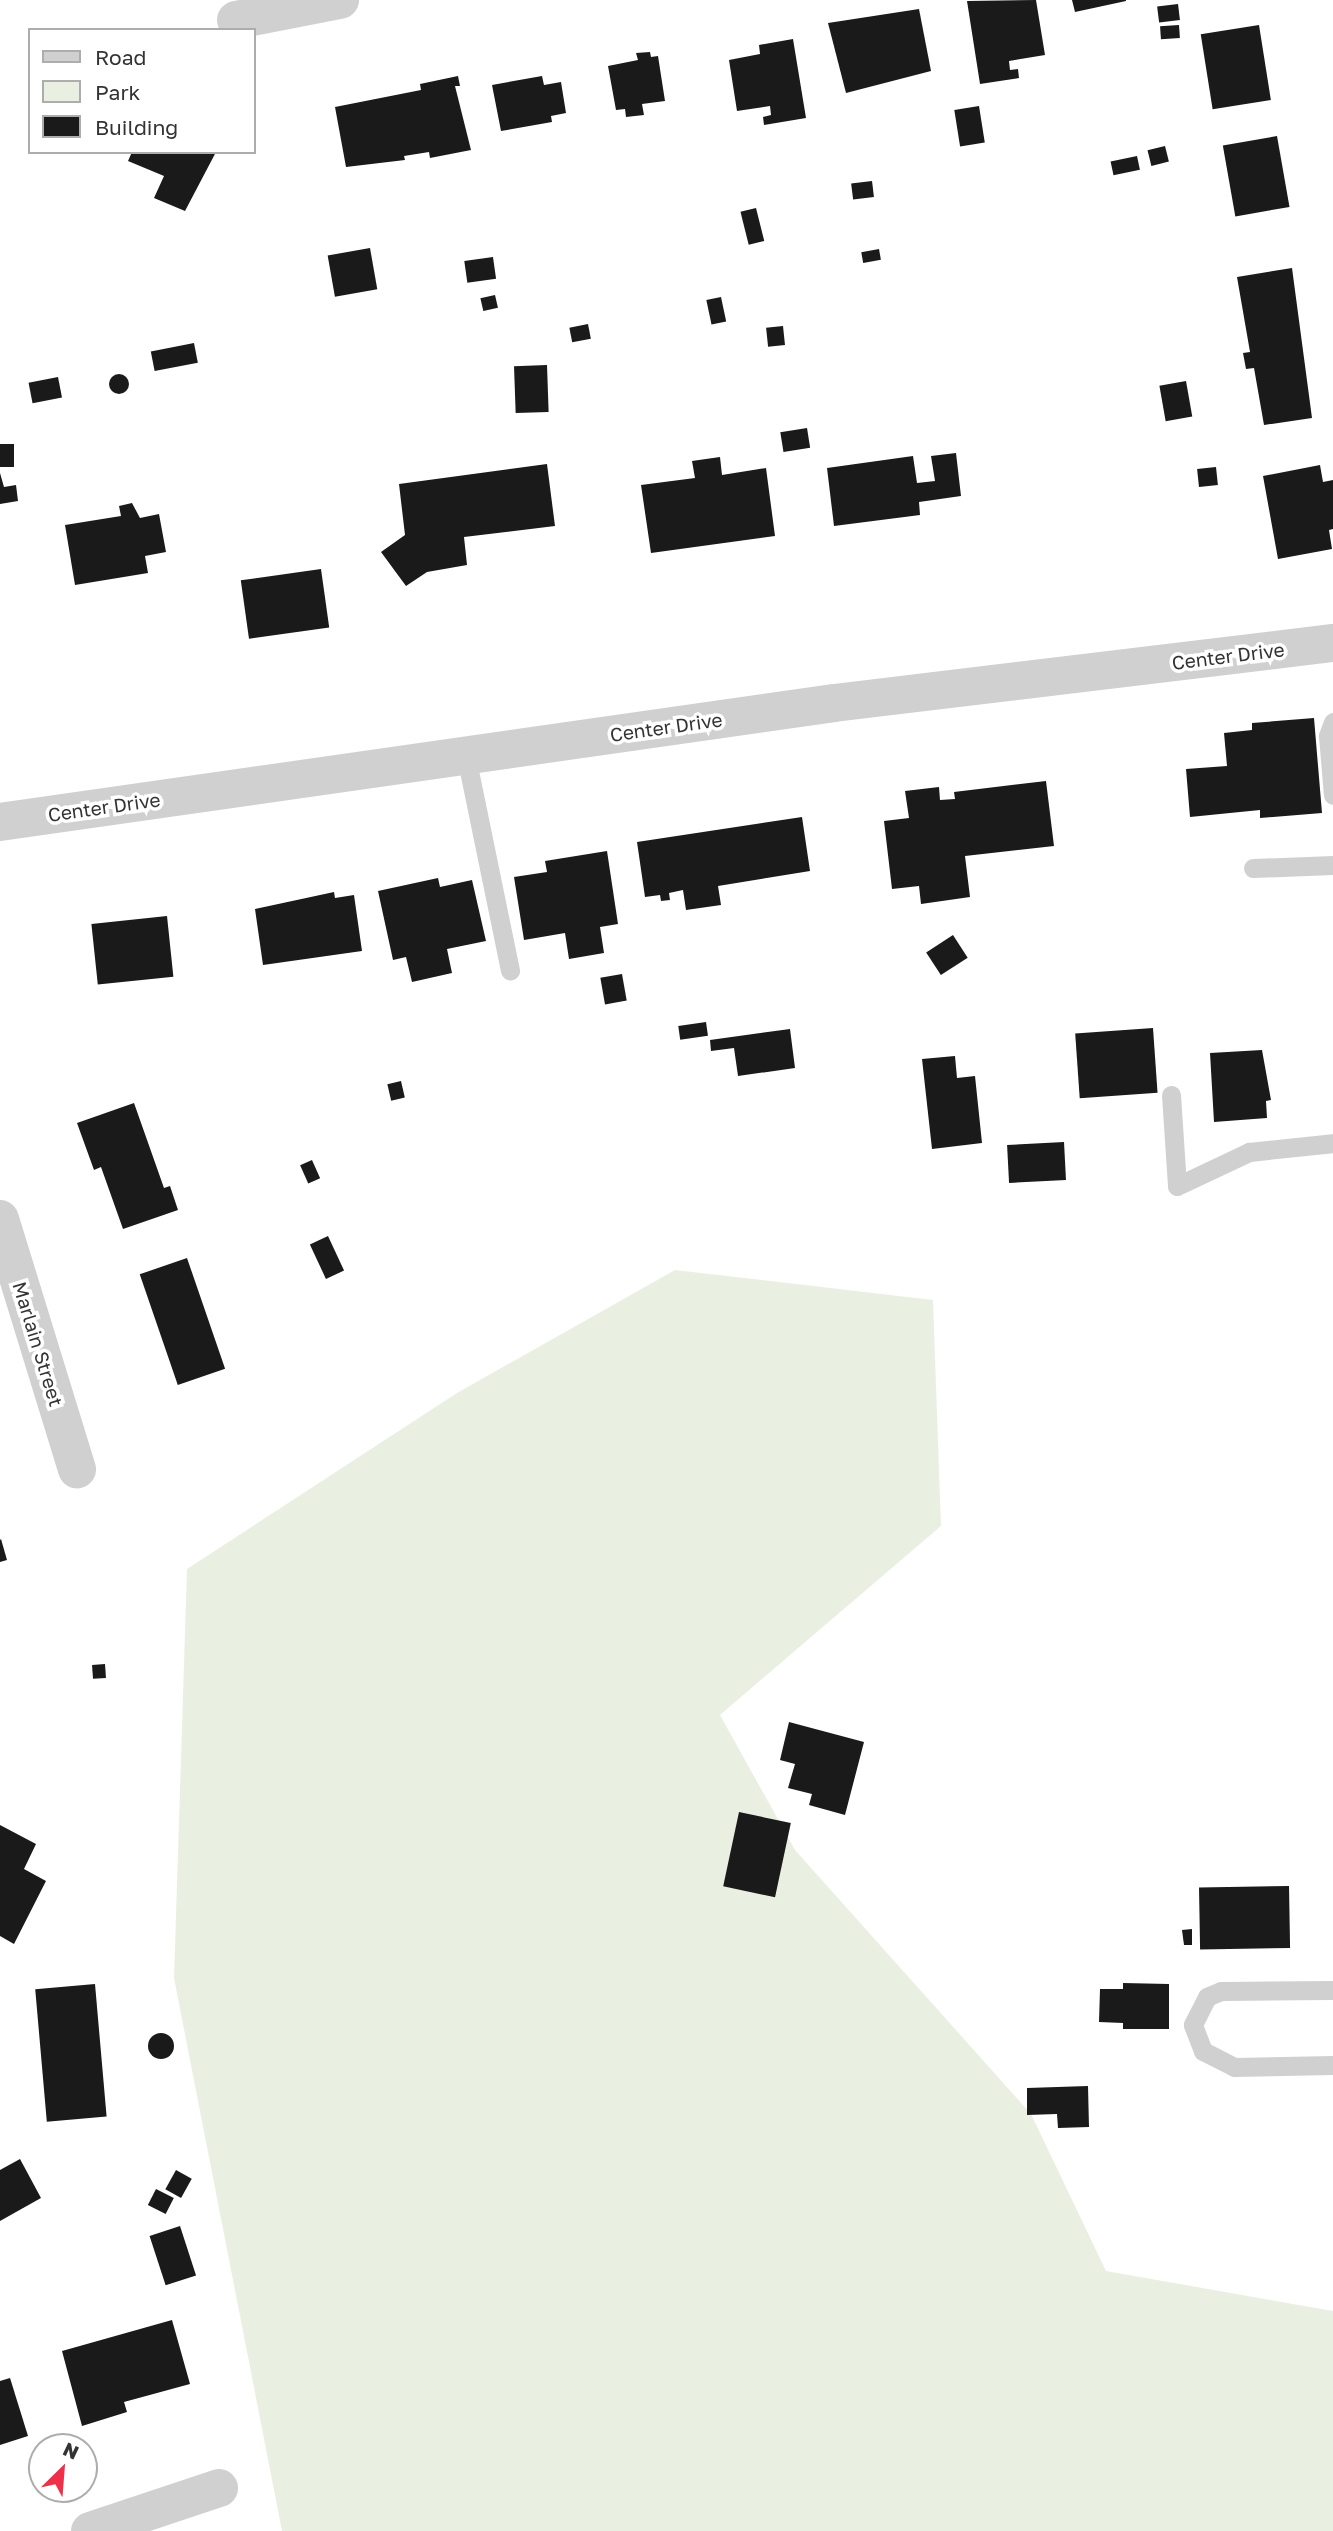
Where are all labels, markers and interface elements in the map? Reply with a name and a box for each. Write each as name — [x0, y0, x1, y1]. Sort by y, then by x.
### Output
legend — [28, 28, 256, 154]
text: Road — [95, 44, 146, 70]
text: Park — [95, 79, 140, 105]
text: Building — [95, 114, 178, 140]
street label: Center Drive — [1170, 638, 1286, 674]
street label: Center Drive — [608, 708, 724, 746]
street label: Center Drive — [46, 788, 162, 826]
street label: Marlain Street — [8, 1279, 68, 1409]
north arrow — [28, 2433, 98, 2503]
text: N — [60, 2437, 83, 2464]

